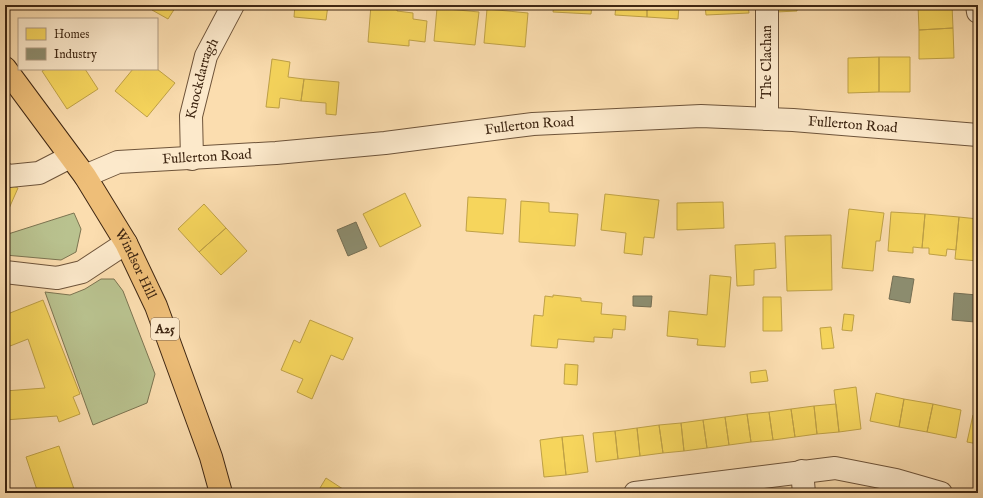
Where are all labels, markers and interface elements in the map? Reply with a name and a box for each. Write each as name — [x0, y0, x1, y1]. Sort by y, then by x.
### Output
legend — [18, 18, 158, 70]
street label: The Clachan — [758, 24, 776, 99]
text: Homes — [54, 27, 90, 42]
street label: Knockdarragh — [182, 35, 223, 121]
text: Industry — [54, 47, 97, 62]
street label: Fullerton Road — [807, 112, 899, 137]
street label: Fullerton Road — [484, 113, 575, 139]
street label: Fullerton Road — [162, 145, 253, 168]
street label: Windsor Hill — [110, 225, 160, 302]
road number: A25 — [151, 318, 179, 340]

